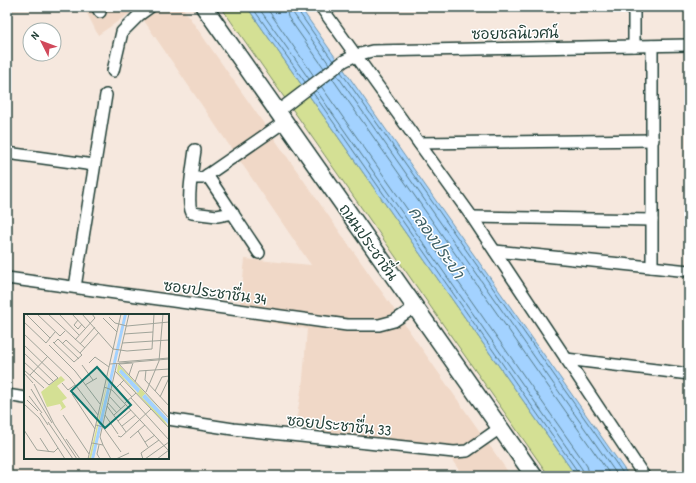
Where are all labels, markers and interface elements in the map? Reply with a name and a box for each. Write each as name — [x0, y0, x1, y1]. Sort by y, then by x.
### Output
north arrow — [22, 22, 62, 62]
street label: ซอยชลนิเวศน์ — [471, 22, 559, 44]
text: N — [27, 28, 42, 42]
street label: ถนนประชาชื่น — [335, 197, 406, 285]
water label: คลองประปา — [404, 202, 471, 283]
street label: ซอยประชาชื่น 34 — [162, 271, 269, 310]
inset map — [24, 314, 169, 459]
street label: ซอยประชาชื่น 33 — [286, 406, 393, 441]

